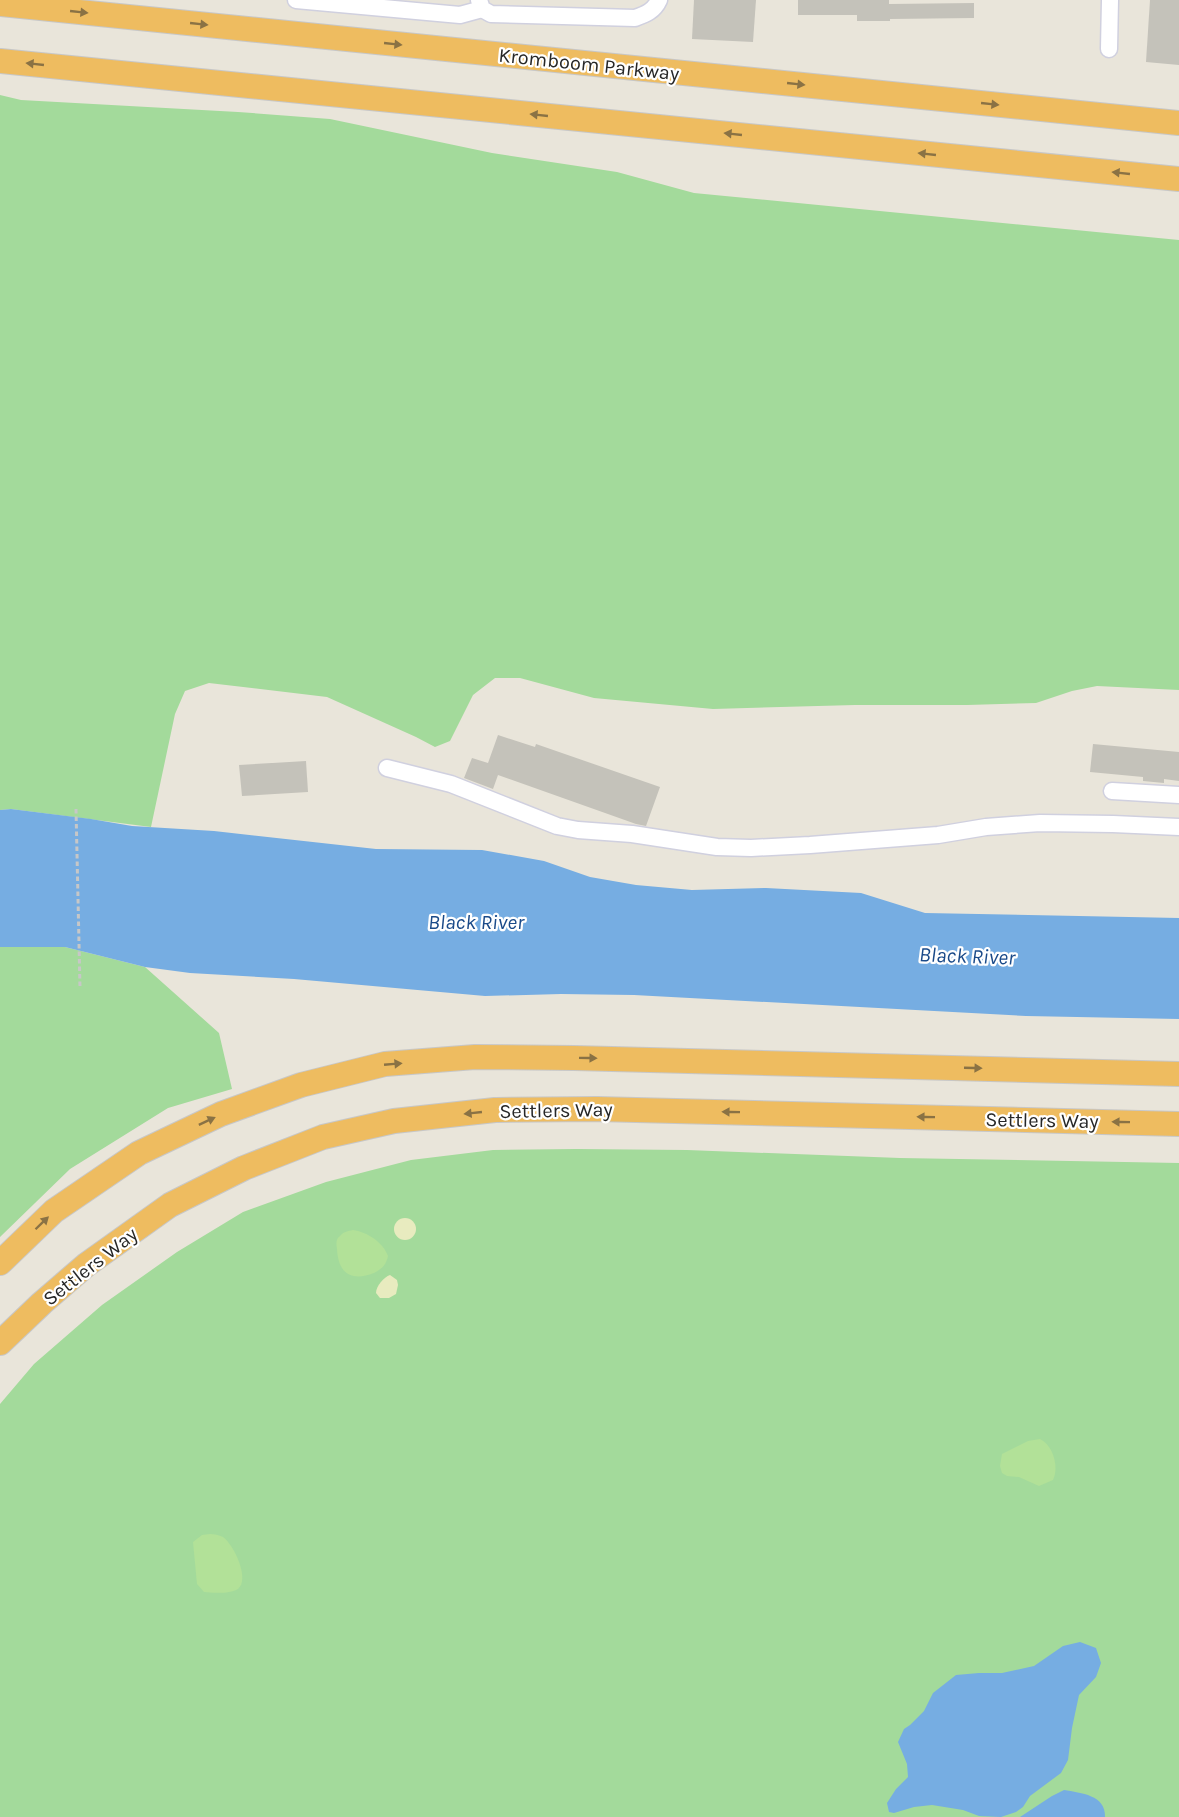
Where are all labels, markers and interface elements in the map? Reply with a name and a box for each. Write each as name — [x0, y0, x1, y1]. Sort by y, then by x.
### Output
one-way arrow — [70, 7, 89, 17]
one-way arrow — [190, 19, 209, 29]
one-way arrow — [384, 39, 403, 49]
street label: Kromboom Parkway — [497, 44, 680, 85]
one-way arrow — [25, 59, 44, 69]
one-way arrow — [787, 79, 806, 89]
one-way arrow — [981, 99, 1000, 109]
one-way arrow — [529, 110, 548, 120]
one-way arrow — [723, 129, 742, 139]
one-way arrow — [917, 149, 936, 159]
one-way arrow — [1111, 168, 1130, 178]
water label: Black River — [428, 910, 525, 934]
water label: Black River — [919, 942, 1016, 970]
one-way arrow — [578, 1053, 597, 1063]
one-way arrow — [384, 1059, 403, 1069]
one-way arrow — [963, 1064, 982, 1073]
street label: Settlers Way — [499, 1098, 613, 1123]
one-way arrow — [721, 1107, 740, 1117]
one-way arrow — [463, 1108, 482, 1118]
street label: Settlers Way — [985, 1108, 1099, 1133]
one-way arrow — [916, 1112, 935, 1122]
one-way arrow — [199, 1116, 216, 1125]
one-way arrow — [1111, 1117, 1130, 1127]
one-way arrow — [35, 1216, 50, 1230]
street label: Settlers Way — [39, 1222, 142, 1310]

